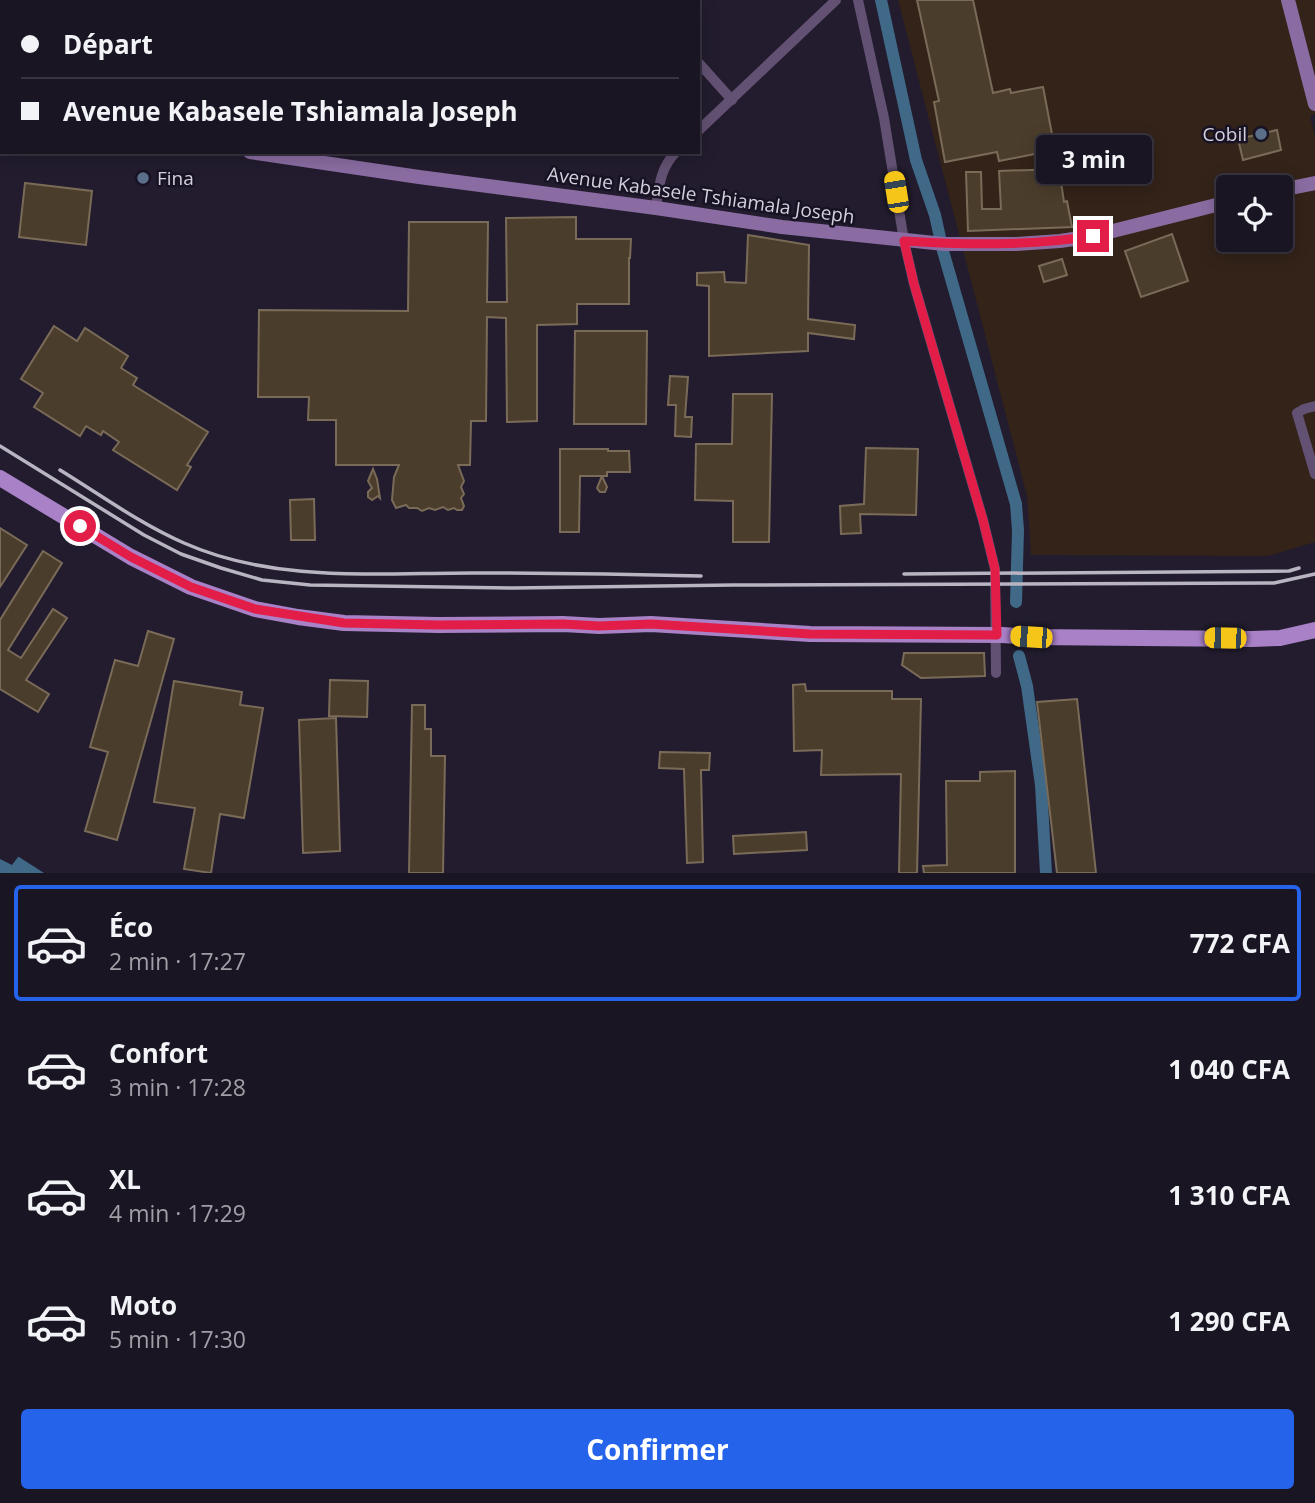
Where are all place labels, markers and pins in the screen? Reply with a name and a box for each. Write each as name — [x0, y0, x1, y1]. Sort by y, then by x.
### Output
place label: Cobil — [1202, 121, 1247, 147]
marker: Cobil — [1253, 126, 1269, 142]
place label: Fina — [157, 165, 194, 191]
marker: Fina — [135, 170, 151, 186]

